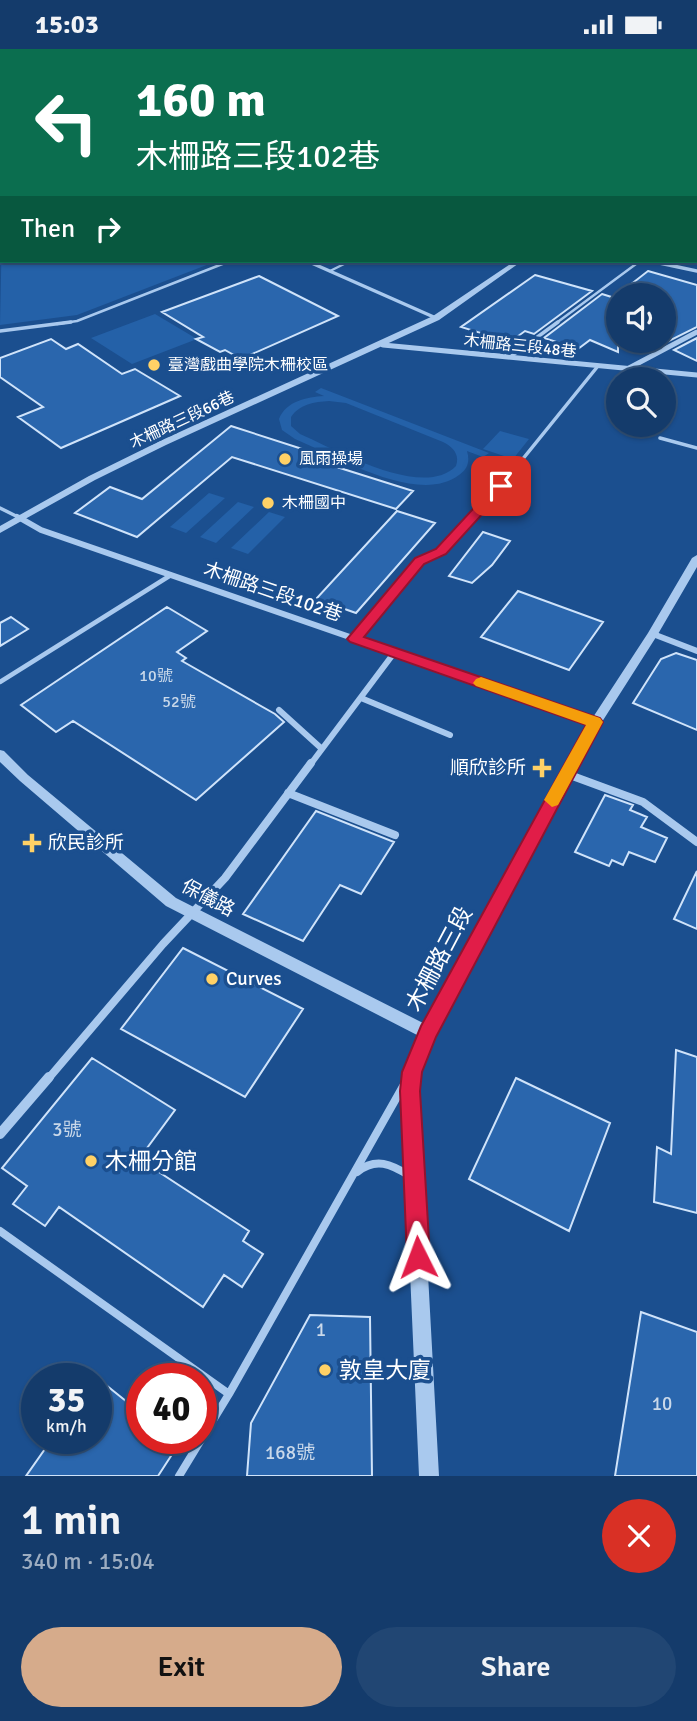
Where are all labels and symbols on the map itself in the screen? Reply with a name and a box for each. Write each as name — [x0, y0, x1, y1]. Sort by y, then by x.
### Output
street label: 木柵路三段48巷 — [463, 330, 577, 362]
place label: 臺灣戲曲學院木柵校區 — [168, 355, 328, 375]
marker: 臺灣戲曲學院木柵校區 — [146, 357, 162, 373]
street label: 木柵路三段66巷 — [126, 387, 238, 453]
place label: 風雨操場 — [299, 449, 363, 469]
marker: 風雨操場 — [277, 451, 293, 467]
pin — [471, 456, 531, 516]
place label: 木柵國中 — [282, 493, 346, 513]
marker: 木柵國中 — [260, 495, 276, 511]
street label: 木柵路三段102巷 — [201, 557, 345, 627]
house number: 10號 — [139, 666, 173, 686]
house number: 52號 — [162, 692, 196, 712]
place label: 順欣診所 — [450, 756, 526, 780]
marker: 順欣診所 — [532, 758, 552, 778]
place label: 欣民診所 — [48, 831, 124, 855]
marker: 欣民診所 — [22, 833, 42, 853]
street label: 保儀路 — [177, 874, 239, 922]
street label: 木柵路三段 — [399, 901, 479, 1017]
place label: Curves — [226, 967, 282, 991]
marker: Curves — [204, 971, 220, 987]
house number: 3號 — [52, 1118, 82, 1142]
place label: 木柵分館 — [105, 1147, 197, 1176]
marker: 木柵分館 — [83, 1153, 99, 1169]
position arrow — [381, 1220, 455, 1294]
house number: 1 — [316, 1318, 326, 1342]
place label: 敦皇大廈 — [339, 1356, 431, 1385]
marker: 敦皇大廈 — [317, 1362, 333, 1378]
speed limit sign: 40 — [126, 1363, 217, 1454]
house number: 10 — [652, 1392, 672, 1416]
house number: 168號 — [265, 1441, 315, 1465]

